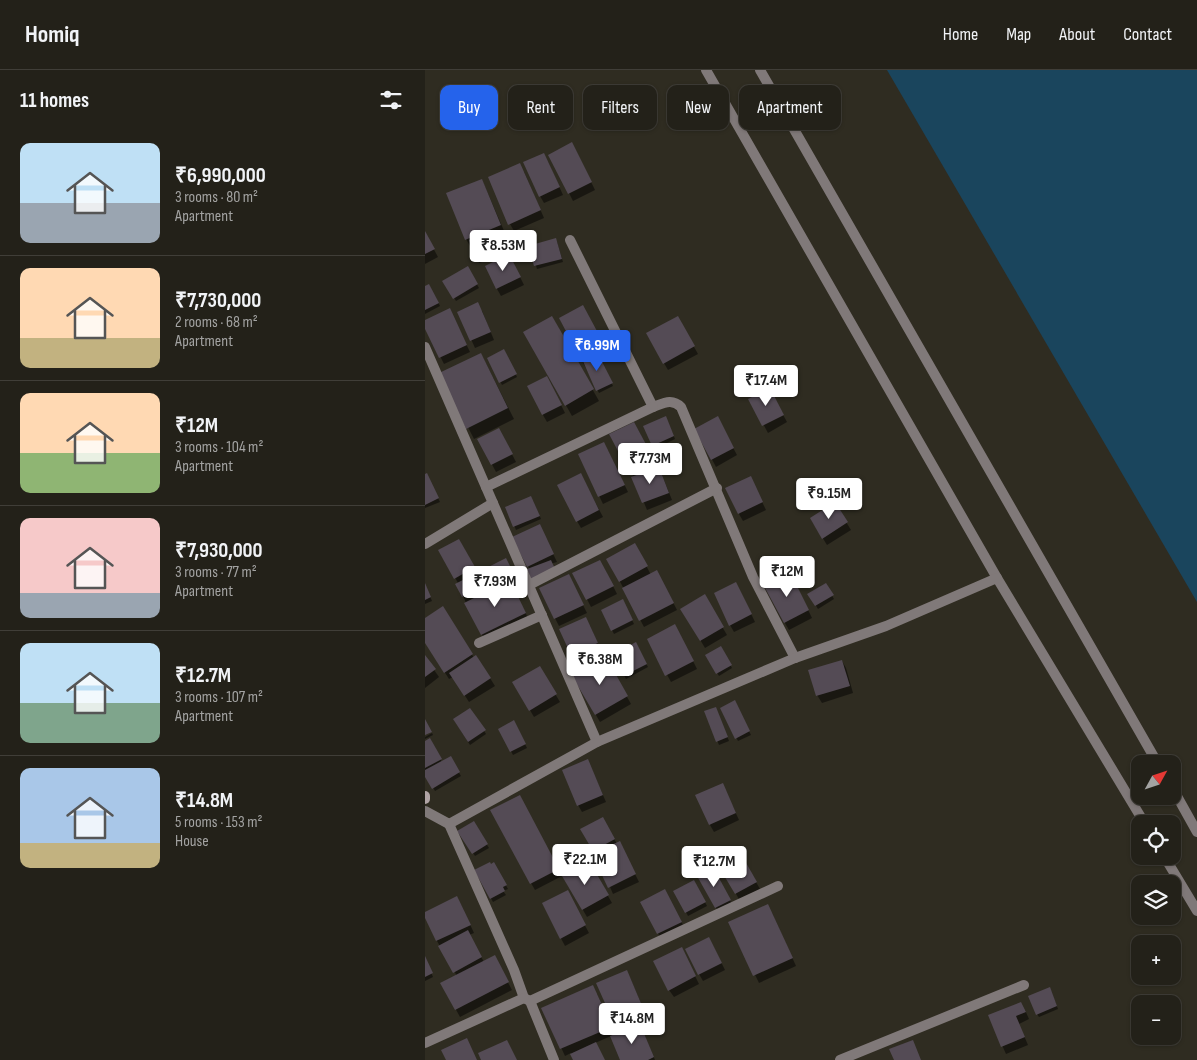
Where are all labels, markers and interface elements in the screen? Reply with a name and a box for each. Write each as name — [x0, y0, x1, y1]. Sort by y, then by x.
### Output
text: Homiq — [25, 20, 79, 49]
text: Home — [943, 24, 978, 45]
text: Map — [1006, 24, 1031, 45]
text: About — [1059, 24, 1095, 45]
text: Contact — [1123, 24, 1172, 45]
chip: Buy — [440, 85, 498, 130]
chip: Rent — [508, 85, 573, 130]
chip: Filters — [583, 85, 657, 130]
chip: New — [667, 85, 729, 130]
chip: Apartment — [739, 85, 841, 130]
icon: filters — [377, 86, 405, 114]
text: 11 homes — [20, 88, 89, 113]
icon: home — [60, 163, 120, 223]
text: ₹6,990,000 — [175, 163, 266, 188]
text: 3 rooms · 80 m² — [175, 188, 258, 207]
text: Apartment — [175, 207, 233, 226]
pin: ₹8.53M — [462, 230, 544, 272]
text: ₹8.53M — [481, 236, 525, 255]
icon: home — [60, 288, 120, 348]
text: ₹7,730,000 — [175, 288, 261, 313]
text: 2 rooms · 68 m² — [175, 313, 258, 332]
pin: ₹6.99M — [556, 330, 638, 372]
text: Apartment — [175, 332, 233, 351]
text: ₹6.99M — [574, 336, 620, 355]
pin: ₹17.4M — [725, 364, 807, 407]
text: ₹17.4M — [745, 371, 787, 390]
icon: home — [60, 413, 120, 473]
text: ₹12M — [175, 413, 218, 438]
text: 3 rooms · 104 m² — [175, 438, 263, 457]
pin: ₹7.73M — [609, 442, 691, 485]
text: ₹7.73M — [629, 449, 671, 468]
text: Apartment — [175, 457, 233, 476]
pin: ₹9.15M — [788, 478, 870, 520]
text: ₹9.15M — [807, 484, 851, 503]
icon: home — [60, 538, 120, 598]
text: ₹7,930,000 — [175, 538, 263, 563]
pin: ₹12M — [757, 556, 817, 598]
text: ₹12M — [771, 562, 803, 581]
text: 3 rooms · 77 m² — [175, 563, 257, 582]
pin: ₹7.93M — [454, 566, 536, 608]
text: ₹7.93M — [474, 572, 516, 591]
text: Apartment — [175, 582, 233, 601]
pin: ₹6.38M — [559, 644, 641, 686]
text: ₹6.38M — [578, 650, 622, 669]
icon: home — [60, 663, 120, 723]
text: ₹12.7M — [175, 663, 231, 688]
text: 3 rooms · 107 m² — [175, 688, 263, 707]
text: Apartment — [175, 707, 233, 726]
north arrow — [1131, 755, 1181, 805]
map controls — [1131, 755, 1181, 1045]
icon: home — [60, 788, 120, 848]
text: ₹14.8M — [175, 788, 233, 813]
text: 5 rooms · 153 m² — [175, 813, 262, 832]
button: locate — [1131, 815, 1181, 865]
text: House — [175, 832, 209, 851]
pin: ₹22.1M — [544, 844, 626, 886]
pin: ₹12.7M — [673, 846, 755, 888]
text: ₹22.1M — [563, 850, 607, 869]
text: ₹12.7M — [693, 852, 735, 871]
button: layers — [1131, 875, 1181, 925]
button: + — [1131, 935, 1181, 985]
button: − — [1131, 995, 1181, 1045]
pin: ₹14.8M — [591, 1002, 673, 1045]
text: ₹14.8M — [610, 1009, 654, 1028]

